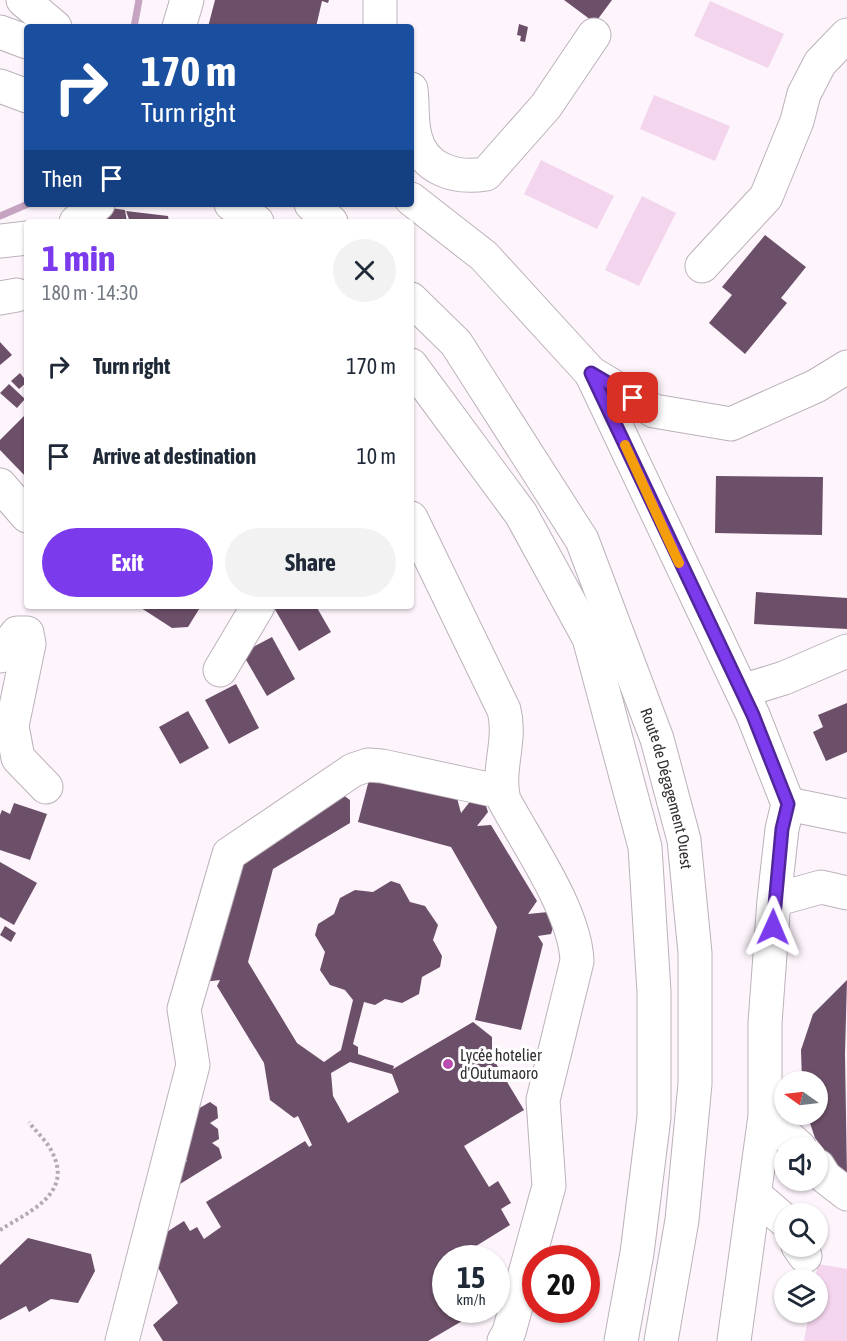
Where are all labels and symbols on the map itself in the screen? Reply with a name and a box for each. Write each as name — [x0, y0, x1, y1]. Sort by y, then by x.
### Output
pin — [607, 372, 658, 423]
street label: Route de Dégagement Ouest — [637, 705, 696, 870]
position arrow — [741, 895, 805, 959]
place label: Lycée hotelier d'Outumaoro — [460, 1046, 542, 1082]
marker: Lycée hotelier d'Outumaoro — [441, 1057, 455, 1071]
north arrow — [774, 1071, 828, 1125]
speed limit sign: 20 — [522, 1245, 600, 1323]

